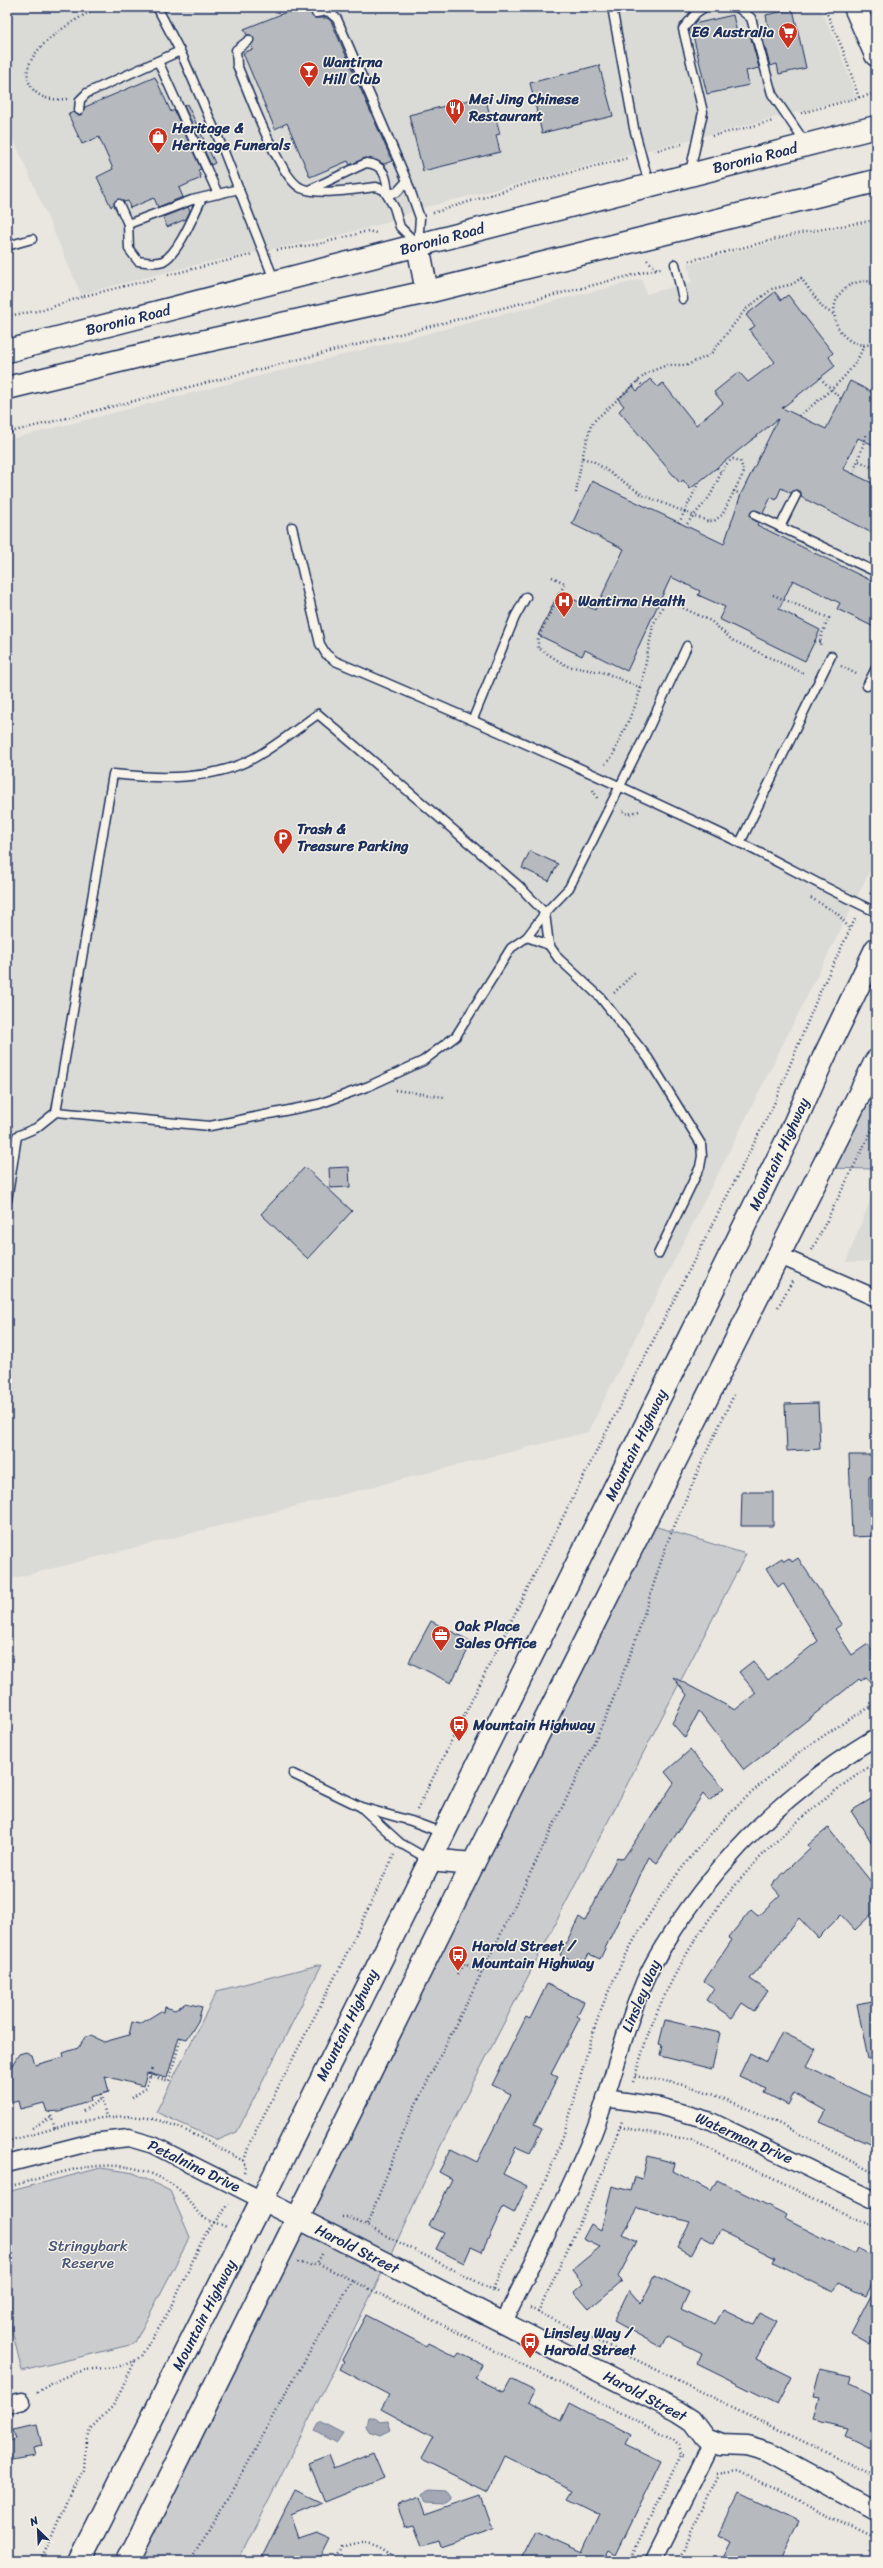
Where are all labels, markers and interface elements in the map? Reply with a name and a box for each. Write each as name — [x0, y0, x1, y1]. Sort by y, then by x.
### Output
place label: EG Australia — [692, 19, 774, 45]
supermarket icon: EG Australia — [777, 21, 799, 49]
place label: Wantirna Hill Club — [322, 49, 383, 92]
bar icon: Wantirna Hill Club — [298, 60, 320, 88]
place label: Mei Jing Chinese Restaurant — [468, 86, 579, 129]
restaurant icon: Mei Jing Chinese Restaurant — [444, 97, 466, 125]
place label: Heritage & Heritage Funerals — [171, 115, 291, 158]
shop icon: Heritage & Heritage Funerals — [147, 126, 169, 154]
street label: Boronia Road — [710, 135, 801, 181]
street label: Boronia Road — [397, 215, 488, 263]
street label: Boronia Road — [83, 297, 174, 343]
place label: Wantirna Health — [578, 588, 686, 614]
hospital icon: Wantirna Health — [553, 590, 575, 618]
place label: Trash & Treasure Parking — [297, 816, 409, 859]
parking icon: Trash & Treasure Parking — [272, 827, 294, 855]
street label: Mountain Highway — [741, 1093, 817, 1215]
street label: Mountain Highway — [598, 1384, 675, 1506]
place label: Oak Place Sales Office — [454, 1613, 537, 1656]
office icon: Oak Place Sales Office — [430, 1624, 452, 1652]
place label: Mountain Highway — [472, 1712, 596, 1738]
bus stop icon: Mountain Highway — [448, 1714, 470, 1742]
place label: Harold Street / Mountain Highway — [471, 1933, 595, 1976]
bus stop icon: Harold Street / Mountain Highway — [447, 1944, 469, 1972]
street label: Linsley Way — [614, 1955, 668, 2036]
street label: Mountain Highway — [309, 1964, 386, 2086]
street label: Waterman Drive — [691, 2105, 797, 2171]
street label: Petalnina Drive — [143, 2132, 245, 2200]
street label: Harold Street — [310, 2217, 405, 2282]
park label: Stringybark Reserve — [48, 2233, 128, 2276]
street label: Mountain Highway — [165, 2255, 243, 2375]
place label: Linsley Way / Harold Street — [543, 2320, 637, 2363]
bus stop icon: Linsley Way / Harold Street — [519, 2331, 541, 2359]
street label: Harold Street — [598, 2363, 692, 2429]
north arrow — [18, 2510, 58, 2550]
text: N — [26, 2511, 42, 2532]

